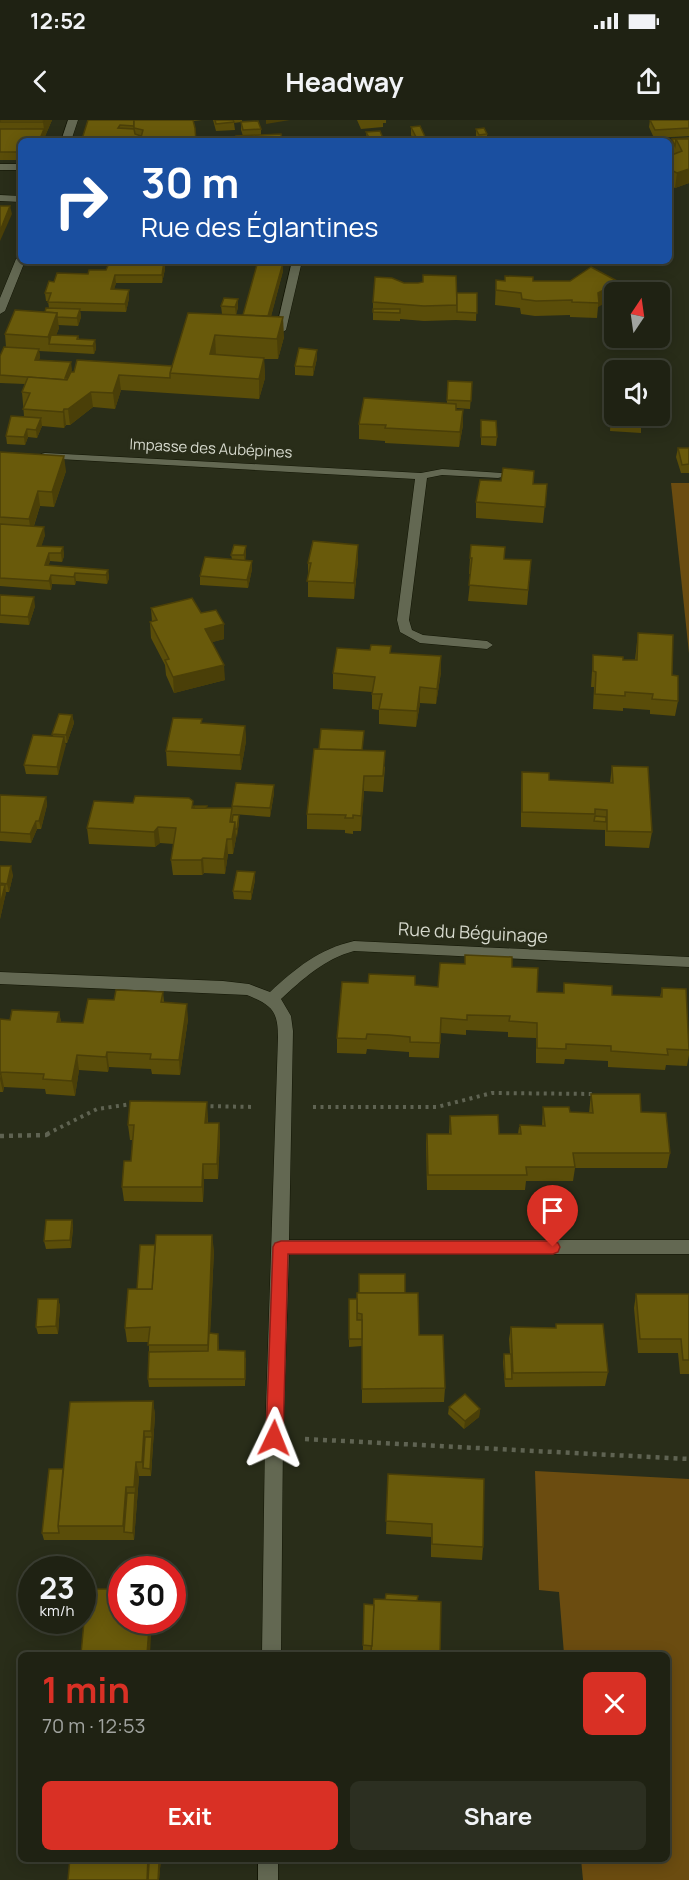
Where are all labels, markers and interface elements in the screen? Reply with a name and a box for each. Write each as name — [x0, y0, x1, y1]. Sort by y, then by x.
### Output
text: 12:52 — [30, 6, 86, 36]
text: Headway — [285, 63, 404, 100]
icon: back — [24, 65, 57, 98]
icon: share — [632, 65, 665, 98]
text: 30 m — [141, 153, 239, 211]
icon: right — [42, 162, 120, 240]
text: Rue des Églantines — [141, 208, 378, 245]
north arrow — [604, 282, 670, 348]
map controls — [604, 282, 670, 426]
button: sound — [604, 360, 670, 426]
street label: Impasse des Aubépines — [129, 433, 293, 463]
street label: Rue du Béguinage — [397, 916, 549, 948]
pin — [527, 1185, 578, 1247]
icon: arrive — [536, 1194, 569, 1227]
position arrow — [242, 1406, 306, 1470]
speed limit sign: 30 — [108, 1556, 186, 1634]
text: 23 — [39, 1567, 75, 1608]
text: km/h — [40, 1600, 74, 1621]
text: 1 min — [42, 1665, 130, 1714]
button: close — [583, 1672, 646, 1735]
text: 70 m · 12:53 — [42, 1712, 146, 1739]
button: Exit — [42, 1781, 338, 1850]
button: Share — [350, 1781, 646, 1850]

